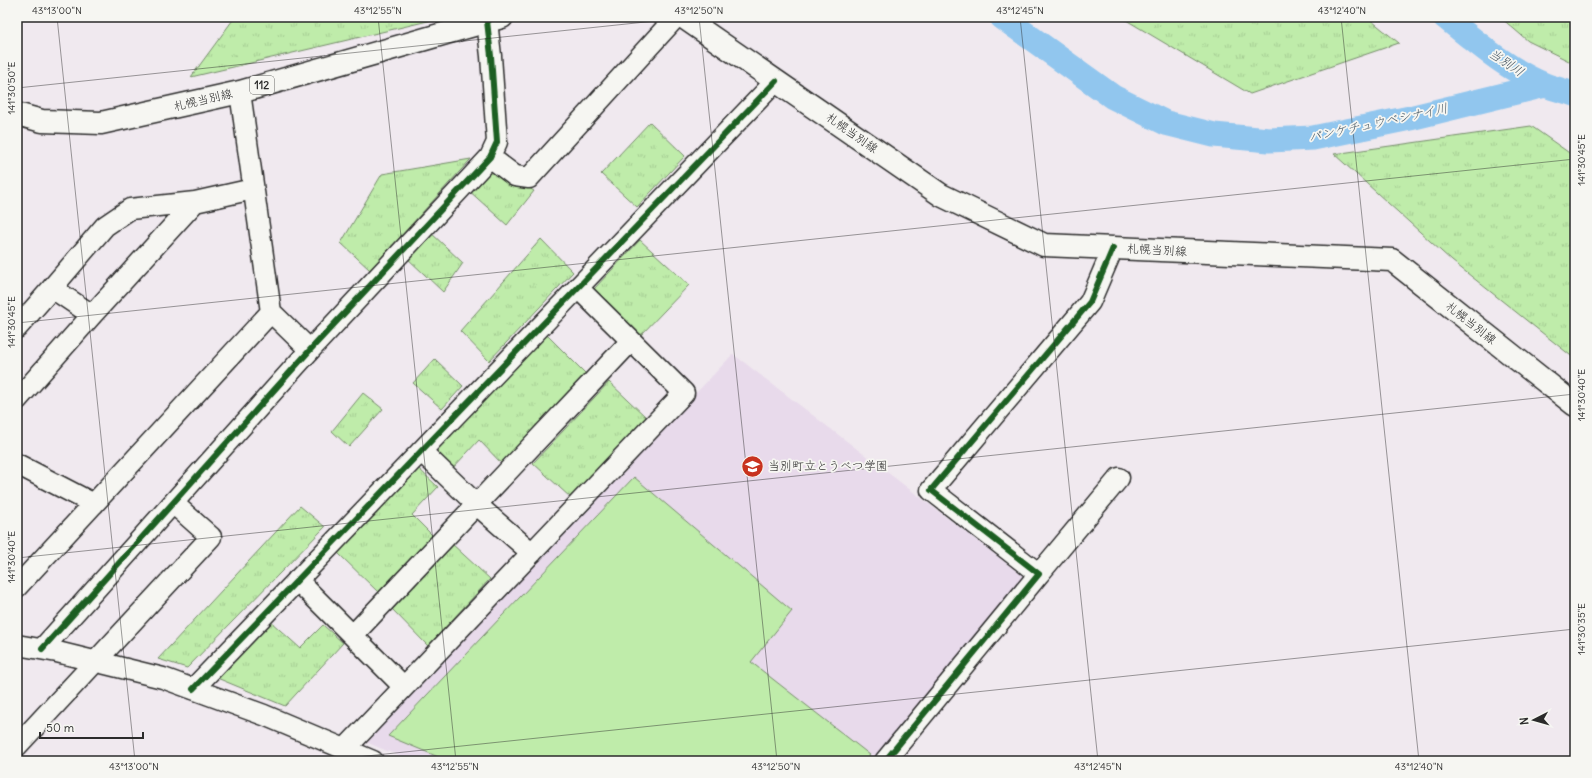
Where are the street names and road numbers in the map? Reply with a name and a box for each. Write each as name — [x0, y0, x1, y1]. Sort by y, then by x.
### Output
road number: 112 — [250, 76, 274, 94]
street label: 札幌当別線 — [172, 85, 234, 114]
street label: 札幌当別線 — [823, 109, 881, 156]
street label: 札幌当別線 — [1127, 240, 1187, 259]
street label: 札幌当別線 — [1443, 298, 1500, 347]

